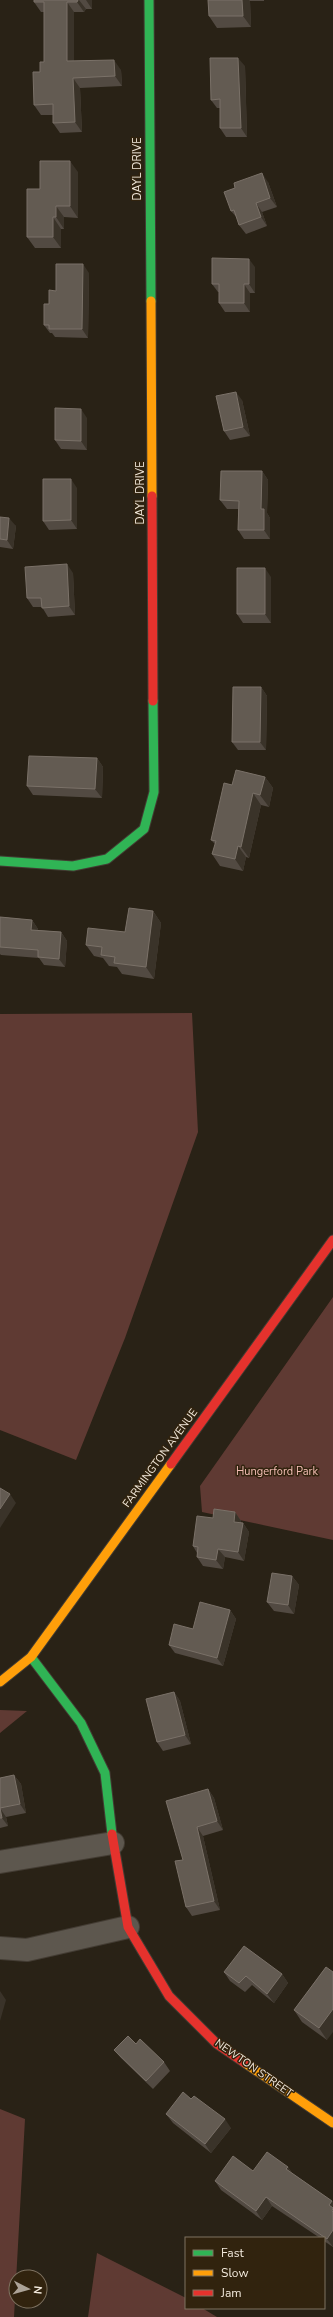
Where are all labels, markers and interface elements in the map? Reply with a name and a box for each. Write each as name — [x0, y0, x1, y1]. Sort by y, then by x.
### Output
street label: DAYL DRIVE — [130, 137, 145, 201]
street label: DAYL DRIVE — [133, 461, 148, 525]
street label: FARMINGTON AVENUE — [119, 1406, 201, 1510]
park label: Hungerford Park — [236, 1464, 319, 1479]
street label: NEWTON STREET — [212, 2035, 296, 2101]
legend — [185, 2237, 325, 2309]
text: Fast — [221, 2245, 244, 2261]
text: Slow — [221, 2265, 249, 2281]
north arrow — [8, 2269, 48, 2309]
text: N — [30, 2285, 45, 2295]
text: Jam — [220, 2285, 242, 2301]

